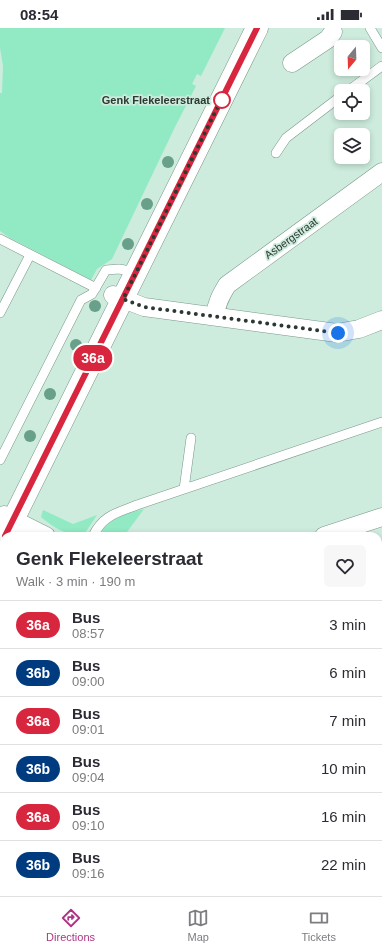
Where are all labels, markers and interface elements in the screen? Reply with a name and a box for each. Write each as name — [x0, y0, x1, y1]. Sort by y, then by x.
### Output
text: 08:54 — [20, 6, 58, 23]
north arrow — [334, 40, 370, 76]
map controls — [334, 40, 370, 164]
button: locate — [334, 84, 370, 120]
marker: Genk Flekeleerstraat — [213, 91, 231, 109]
place label: Genk Flekeleerstraat — [102, 94, 210, 106]
button: layers — [334, 128, 370, 164]
street label: Asbergstraat — [262, 215, 320, 261]
your location — [328, 323, 348, 343]
line badge: 36a — [70, 345, 116, 371]
text: 36a — [81, 350, 105, 366]
button: heart — [324, 545, 366, 587]
text: Genk Flekeleerstraat — [16, 548, 203, 569]
text: Walk · 3 min · 190 m — [16, 574, 135, 589]
text: Bus — [72, 609, 100, 626]
text: 3 min — [329, 616, 366, 633]
text: 36a — [26, 617, 50, 633]
text: 08:57 — [72, 626, 105, 641]
text: Bus — [72, 657, 100, 674]
text: 6 min — [329, 664, 366, 681]
text: 36b — [26, 665, 50, 681]
text: 09:00 — [72, 674, 105, 689]
text: Bus — [72, 705, 100, 722]
text: 7 min — [329, 712, 366, 729]
text: 36a — [26, 713, 50, 729]
text: 09:01 — [72, 722, 105, 737]
text: Bus — [72, 753, 100, 770]
text: 10 min — [321, 760, 366, 777]
text: 36b — [26, 761, 50, 777]
text: 09:04 — [72, 770, 105, 785]
text: Bus — [72, 801, 100, 818]
text: 16 min — [321, 808, 366, 825]
text: 36a — [26, 809, 50, 825]
text: 09:10 — [72, 818, 105, 833]
text: Bus — [72, 849, 100, 866]
text: 22 min — [321, 856, 366, 873]
text: 36b — [26, 857, 50, 873]
text: 09:16 — [72, 866, 105, 881]
tab: Directions — [46, 907, 95, 943]
tab: Map — [187, 907, 209, 943]
tab: Tickets — [301, 907, 336, 943]

